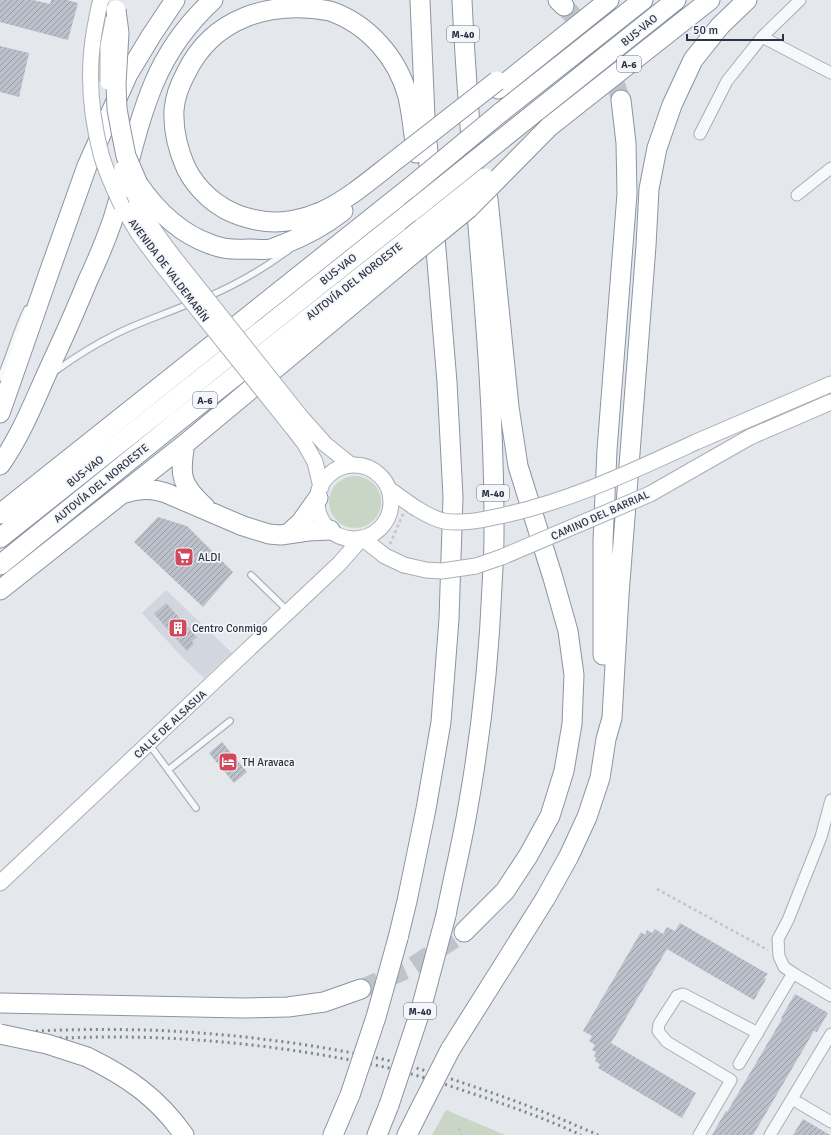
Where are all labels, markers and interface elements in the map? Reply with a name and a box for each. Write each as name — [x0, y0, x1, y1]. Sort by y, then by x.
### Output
street label: BUS-VAO — [618, 12, 660, 49]
scale bar — [687, 16, 783, 42]
text: 50 m — [693, 23, 718, 38]
road number: M-40 — [447, 26, 479, 42]
road number: A-6 — [617, 56, 641, 72]
street label: AVENIDA DE VALDEMARÍN — [126, 216, 212, 324]
street label: AUTOVÍA DEL NOROESTE — [303, 239, 405, 323]
street label: BUS-VAO — [317, 251, 359, 288]
road number: A-6 — [193, 392, 217, 408]
street label: AUTOVÍA DEL NOROESTE — [51, 440, 151, 526]
street label: BUS-VAO — [64, 453, 106, 490]
road number: M-40 — [477, 485, 509, 501]
street label: CAMINO DEL BARRIAL — [549, 488, 652, 543]
supermarket icon: ALDI — [173, 546, 195, 568]
place label: ALDI — [198, 551, 221, 564]
building icon: Centro Conmigo — [167, 617, 189, 639]
place label: Centro Conmigo — [192, 622, 268, 635]
street label: CALLE DE ALSASUA — [131, 687, 209, 761]
hotel icon: TH Aravaca — [217, 751, 239, 773]
place label: TH Aravaca — [242, 756, 295, 769]
road number: M-40 — [404, 1003, 436, 1019]

